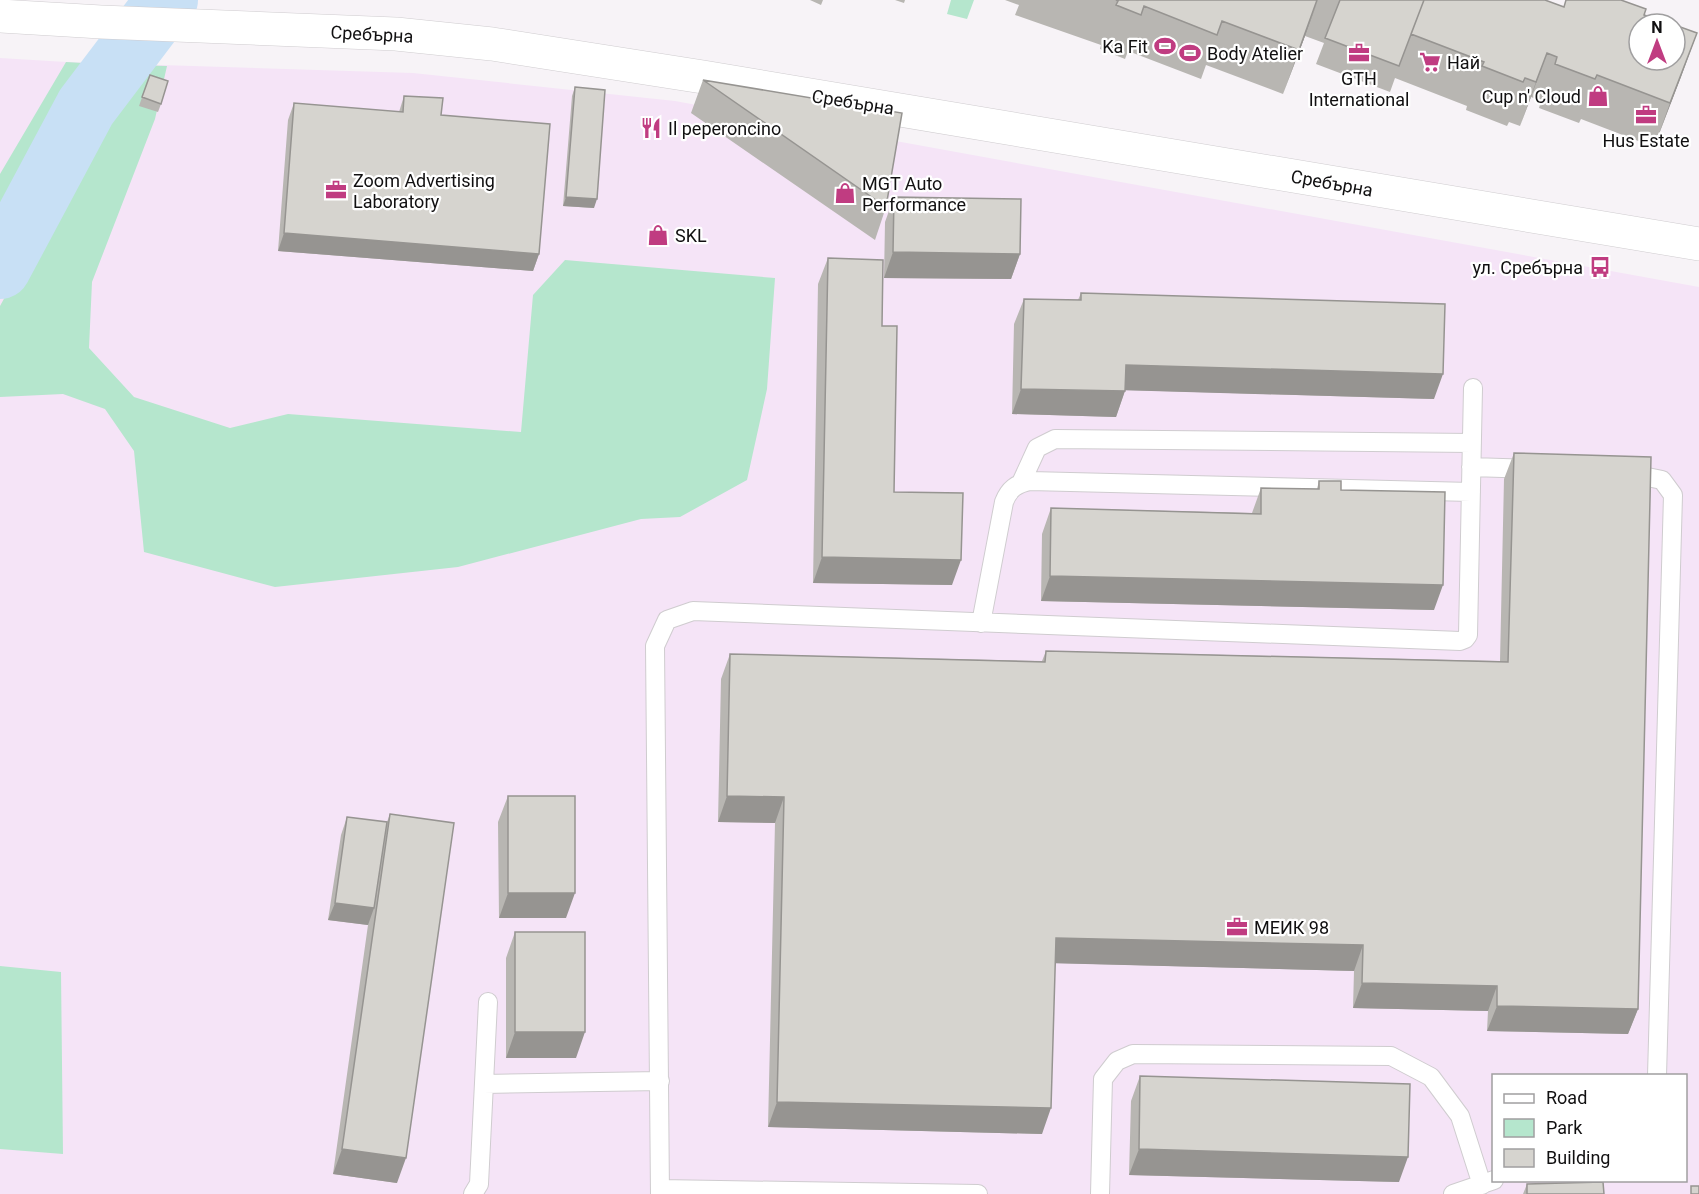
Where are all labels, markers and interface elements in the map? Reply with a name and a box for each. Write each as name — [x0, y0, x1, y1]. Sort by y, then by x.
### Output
north arrow — [1627, 12, 1687, 72]
text: N — [1651, 18, 1663, 37]
street label: Сребърна — [330, 21, 414, 47]
sports icon: Ka Fit — [1153, 34, 1177, 58]
place label: Ka Fit — [1102, 36, 1148, 57]
sports icon: Body Atelier — [1178, 41, 1202, 65]
office icon: GTH International — [1347, 41, 1371, 65]
place label: Body Atelier — [1207, 43, 1303, 64]
supermarket icon: Най — [1418, 50, 1442, 74]
place label: Най — [1447, 52, 1480, 73]
place label: GTH International — [1309, 68, 1409, 110]
shop icon: Cup n' Cloud — [1586, 84, 1610, 108]
street label: Сребърна — [810, 85, 896, 119]
place label: Cup n' Cloud — [1482, 86, 1581, 107]
office icon: Hus Estate — [1634, 103, 1658, 127]
restaurant icon: Il peperoncino — [639, 116, 663, 140]
place label: Il peperoncino — [668, 118, 781, 139]
place label: Hus Estate — [1602, 130, 1690, 151]
street label: Сребърна — [1289, 165, 1375, 201]
place label: Zoom Advertising Laboratory — [353, 170, 495, 212]
place label: MGT Auto Performance — [862, 173, 966, 215]
office icon: Zoom Advertising Laboratory — [324, 178, 348, 202]
shop icon: MGT Auto Performance — [833, 181, 857, 205]
shop icon: SKL — [646, 223, 670, 247]
place label: SKL — [675, 225, 707, 246]
bus stop icon: ул. Сребърна — [1588, 255, 1612, 279]
place label: ул. Сребърна — [1472, 257, 1583, 278]
office icon: МЕИК 98 — [1225, 915, 1249, 939]
place label: МЕИК 98 — [1254, 917, 1329, 938]
legend — [1492, 1074, 1687, 1182]
text: Road — [1546, 1087, 1587, 1108]
text: Park — [1546, 1117, 1583, 1138]
text: Building — [1546, 1147, 1610, 1168]

